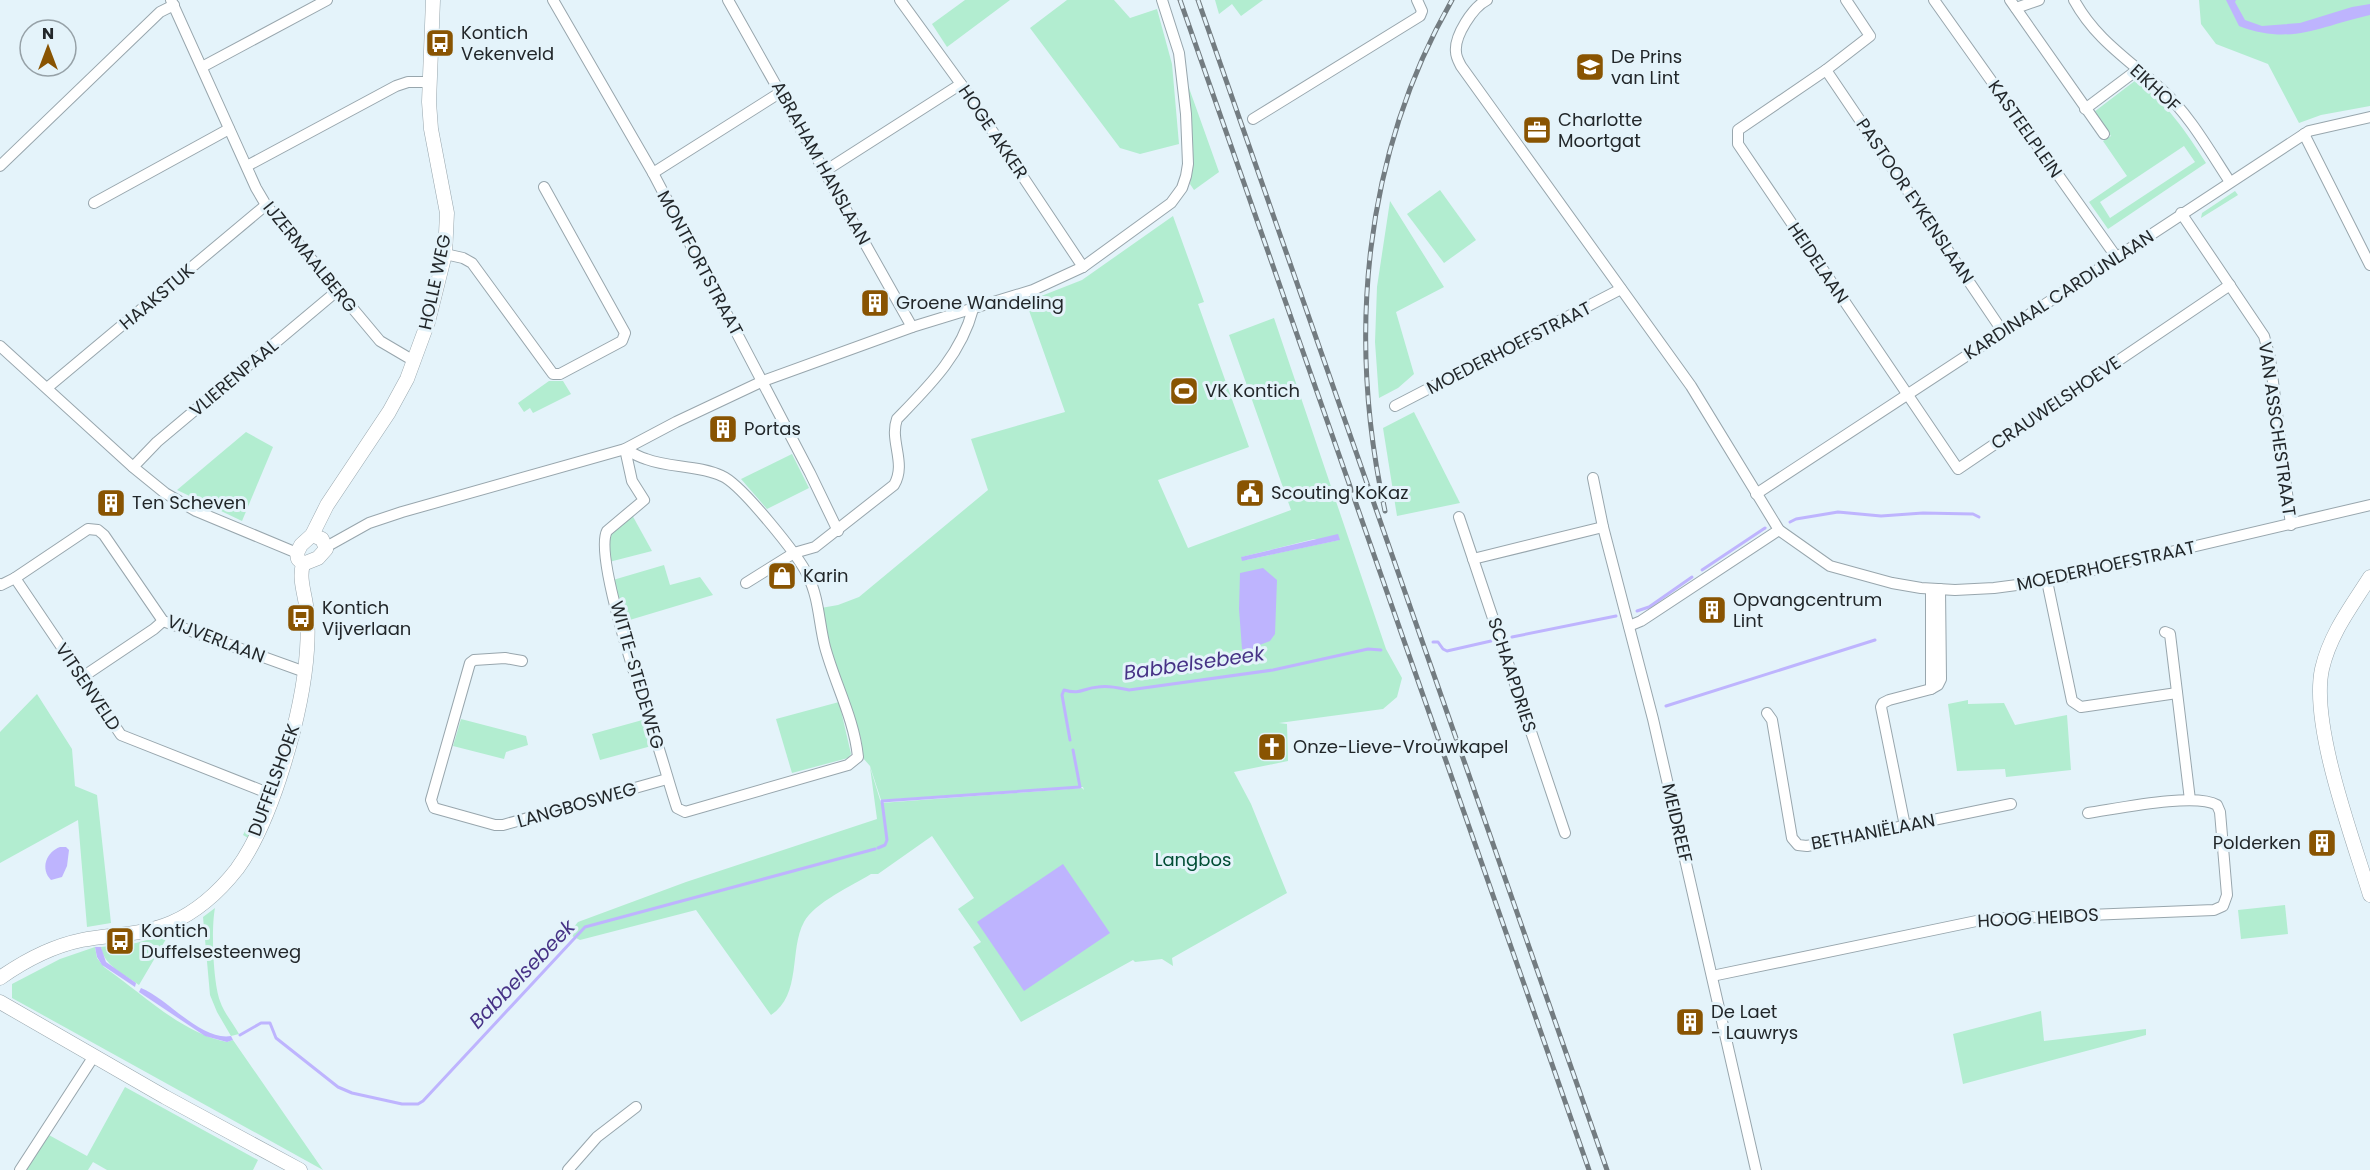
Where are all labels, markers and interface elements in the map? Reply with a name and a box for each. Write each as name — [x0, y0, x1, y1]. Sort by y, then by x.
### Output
north arrow — [18, 18, 78, 78]
place label: Kontich Vekenveld — [461, 20, 554, 66]
text: N — [42, 22, 54, 45]
bus stop icon: Kontich Vekenveld — [424, 27, 456, 59]
place label: De Prins van Lint — [1611, 44, 1682, 90]
school or university icon: De Prins van Lint — [1574, 51, 1606, 83]
street label: EIKHOF — [2125, 58, 2186, 117]
street label: KASTEELPLEIN — [1982, 75, 2068, 183]
street label: ABRAHAM HANSLAAN — [766, 76, 877, 249]
street label: HOGE AKKER — [953, 80, 1034, 184]
place label: Charlotte Moortgat — [1558, 107, 1643, 153]
street label: PASTOOR EYKENSLAAN — [1851, 113, 1980, 288]
office icon: Charlotte Moortgat — [1521, 114, 1553, 146]
street label: MONTFORTSTRAAT — [652, 186, 749, 340]
street label: IJZERMAALBERG — [258, 196, 363, 318]
street label: HEIDELAAN — [1782, 217, 1855, 308]
street label: KARDINAAL CARDIJNLAAN — [1959, 224, 2158, 365]
street label: HOLLE WEG — [412, 232, 457, 332]
street label: HAAKSTUK — [114, 258, 200, 335]
building icon: Groene Wandeling — [859, 287, 891, 319]
place label: Groene Wandeling — [896, 290, 1064, 315]
street label: MOEDERHOEFSTRAAT — [1422, 295, 1596, 400]
street label: VLIERENPAAL — [184, 333, 284, 422]
street label: VAN ASSCHESTRAAT — [2253, 340, 2302, 518]
street label: CRAUWELSHOEVE — [1986, 350, 2126, 455]
sports icon: VK Kontich — [1168, 375, 1200, 407]
place label: VK Kontich — [1205, 378, 1300, 403]
building icon: Portas — [707, 413, 739, 445]
place label: Portas — [744, 416, 801, 441]
public building icon: Scouting KoKaz — [1234, 477, 1266, 509]
place label: Scouting KoKaz — [1271, 480, 1408, 505]
building icon: Ten Scheven — [95, 487, 127, 519]
place label: Ten Scheven — [132, 490, 246, 515]
street label: MOEDERHOEFSTRAAT — [2014, 534, 2198, 597]
shop icon: Karin — [766, 560, 798, 592]
place label: Karin — [803, 563, 849, 588]
place label: Opvangcentrum Lint — [1733, 587, 1882, 633]
building icon: Opvangcentrum Lint — [1696, 594, 1728, 626]
place label: Kontich Vijverlaan — [322, 595, 411, 641]
street label: WITTE-STEDEWEG — [604, 598, 671, 752]
bus stop icon: Kontich Vijverlaan — [285, 602, 317, 634]
street label: VIJVERLAAN — [164, 608, 269, 669]
street label: SCHAAPDRIES — [1482, 614, 1543, 736]
street label: VITSENVELD — [50, 638, 127, 735]
water label: Babbelsebeek — [1122, 639, 1268, 687]
street label: DUFFELSHOEK — [242, 720, 305, 839]
church icon: Onze-Lieve-Vrouwkapel — [1256, 731, 1288, 763]
place label: Onze-Lieve-Vrouwkapel — [1293, 734, 1508, 759]
street label: LANGBOSWEG — [514, 776, 639, 834]
street label: MEIDREEF — [1656, 781, 1699, 865]
street label: BETHANIËLAAN — [1809, 807, 1937, 856]
building icon: Polderken — [2306, 827, 2338, 859]
place label: Polderken — [2213, 830, 2301, 855]
park label: Langbos — [1155, 847, 1231, 872]
street label: HOOG HEIBOS — [1977, 902, 2099, 933]
water label: Babbelsebeek — [463, 912, 582, 1035]
place label: Kontich Duffelsesteenweg — [141, 918, 301, 964]
bus stop icon: Kontich Duffelsesteenweg — [104, 925, 136, 957]
place label: De Laet - Lauwrys — [1711, 999, 1798, 1045]
building icon: De Laet - Lauwrys — [1674, 1006, 1706, 1038]

